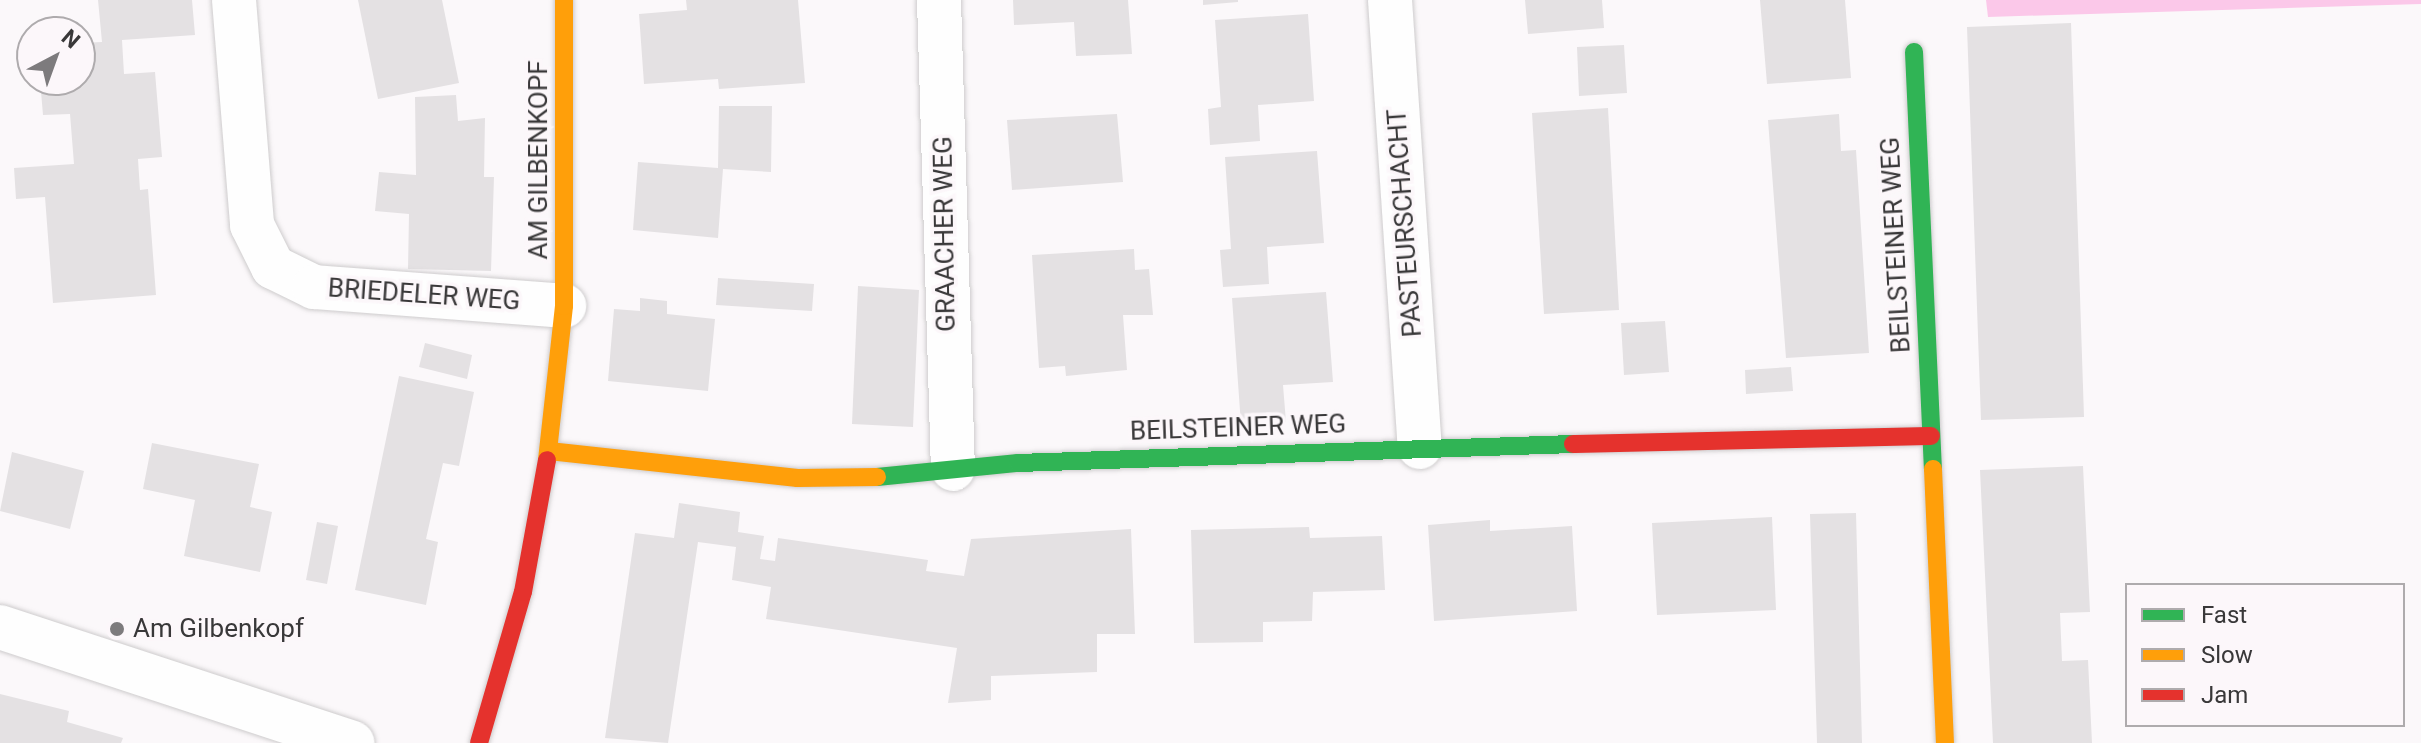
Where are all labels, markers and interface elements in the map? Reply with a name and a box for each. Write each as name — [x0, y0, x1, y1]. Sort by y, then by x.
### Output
north arrow — [16, 16, 96, 96]
text: N — [57, 24, 85, 54]
street label: AM GILBENKOPF — [523, 61, 555, 259]
street label: PASTEURSCHACHT — [1381, 108, 1429, 338]
street label: GRAACHER WEG — [928, 136, 962, 332]
street label: BEILSTEINER WEG — [1875, 136, 1917, 354]
street label: BRIEDELER WEG — [327, 273, 521, 317]
street label: BEILSTEINER WEG — [1129, 409, 1347, 447]
legend — [2125, 583, 2405, 727]
text: Fast — [2201, 601, 2247, 629]
place label: Am Gilbenkopf — [133, 613, 304, 645]
marker: Am Gilbenkopf — [108, 620, 126, 638]
text: Slow — [2201, 641, 2253, 669]
text: Jam — [2201, 681, 2248, 709]

